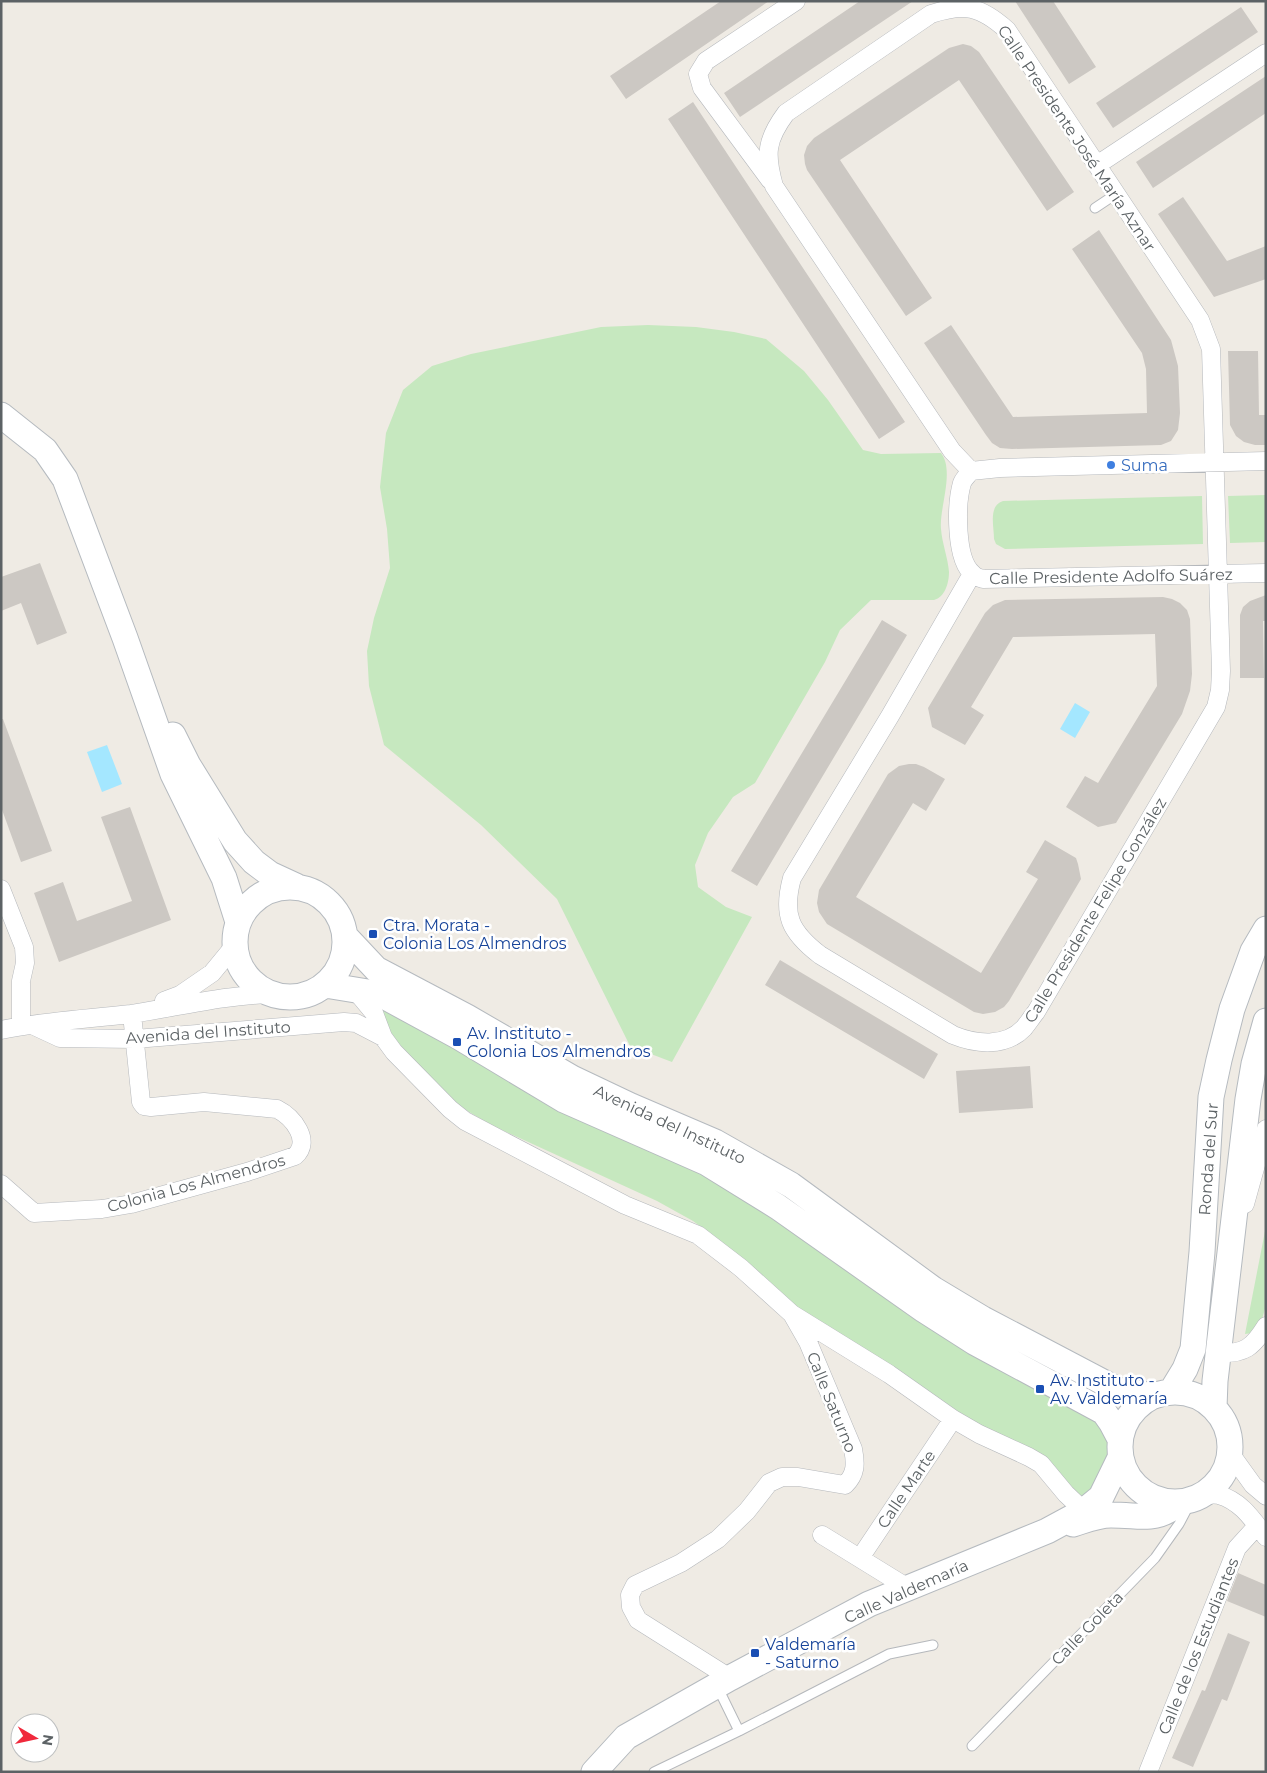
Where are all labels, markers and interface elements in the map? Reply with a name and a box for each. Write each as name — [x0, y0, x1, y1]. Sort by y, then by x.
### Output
street label: Calle Presidente José María Aznar — [994, 22, 1160, 255]
place label: Suma — [1121, 456, 1168, 475]
marker: Suma — [1105, 459, 1117, 471]
street label: Calle Presidente Adolfo Suárez — [989, 565, 1233, 588]
street label: Calle Presidente Felipe González — [1020, 794, 1170, 1026]
place label: Ctra. Morata - Colonia Los Almendros — [383, 916, 567, 953]
marker: Ctra. Morata - Colonia Los Almendros — [367, 928, 379, 940]
street label: Avenida del Instituto — [125, 1017, 291, 1048]
place label: Av. Instituto - Colonia Los Almendros — [467, 1024, 651, 1061]
marker: Av. Instituto - Colonia Los Almendros — [451, 1036, 463, 1048]
street label: Avenida del Instituto — [591, 1081, 749, 1168]
street label: Ronda del Sur — [1195, 1102, 1222, 1216]
street label: Colonia Los Almendros — [105, 1151, 287, 1216]
street label: Calle Saturno — [803, 1349, 860, 1455]
place label: Av. Instituto - Av. Valdemaría — [1050, 1371, 1168, 1408]
marker: Av. Instituto - Av. Valdemaría — [1034, 1383, 1046, 1395]
street label: Calle Marte — [873, 1447, 940, 1532]
street label: Calle de los Estudiantes — [1154, 1555, 1243, 1737]
street label: Calle Valdemaría — [841, 1556, 971, 1627]
street label: Calle Goleta — [1047, 1588, 1127, 1669]
place label: Valdemaría - Saturno — [765, 1635, 856, 1672]
marker: Valdemaría - Saturno — [749, 1647, 761, 1659]
north arrow — [10, 1713, 60, 1763]
text: N — [38, 1733, 58, 1747]

